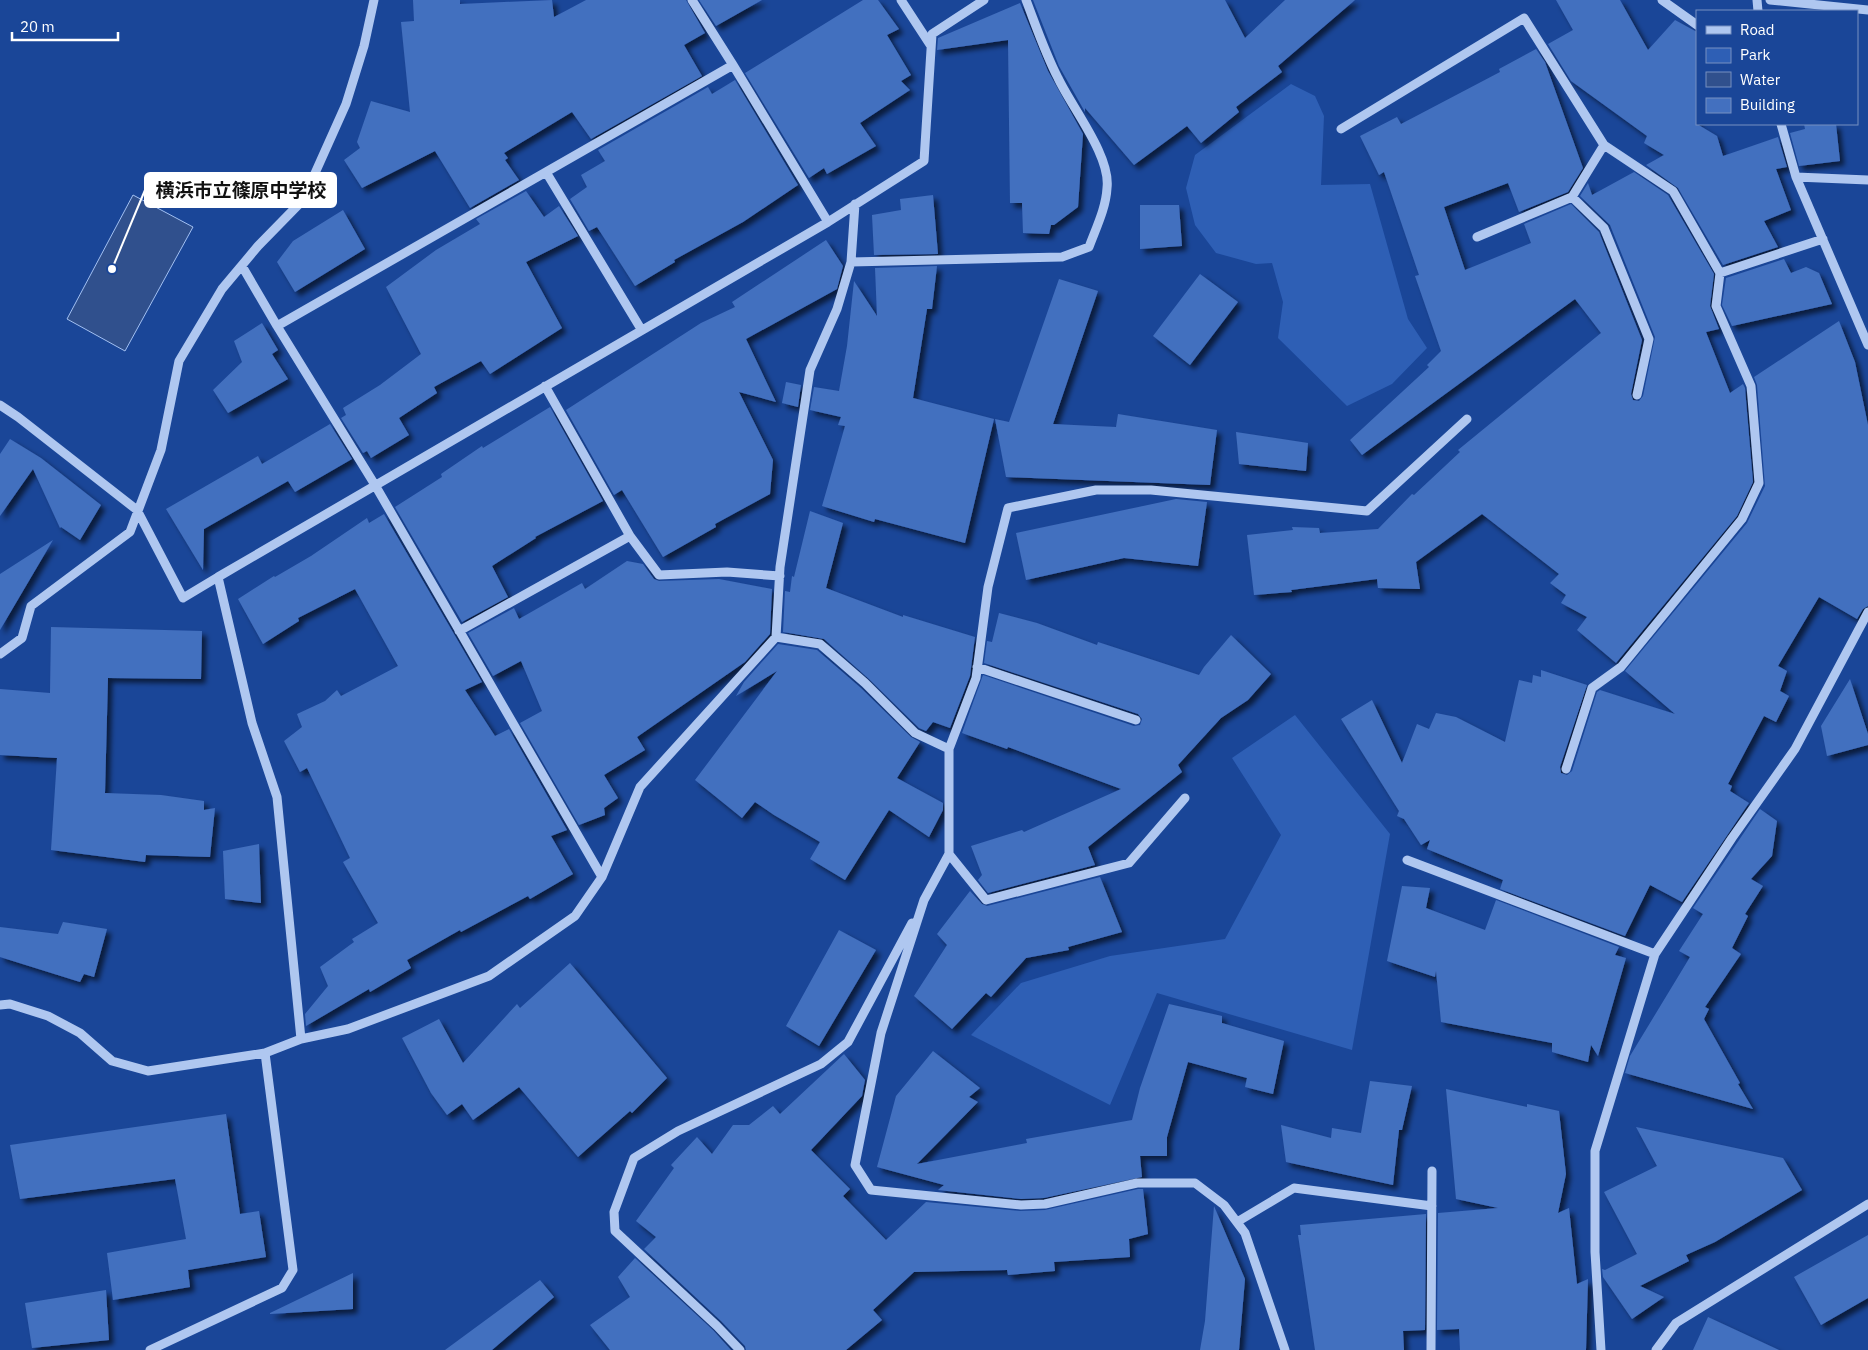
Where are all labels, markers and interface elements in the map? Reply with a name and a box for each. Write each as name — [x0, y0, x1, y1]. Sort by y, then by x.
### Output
scale bar — [12, 10, 119, 42]
legend — [1696, 10, 1858, 125]
text: 20 m — [20, 17, 55, 36]
text: Road — [1740, 20, 1775, 39]
text: Park — [1740, 45, 1770, 64]
text: Water — [1740, 70, 1781, 89]
text: Building — [1740, 95, 1795, 114]
callout: 横浜市立篠原中学校 — [145, 173, 336, 207]
text: 横浜市立篠原中学校 — [155, 178, 327, 202]

